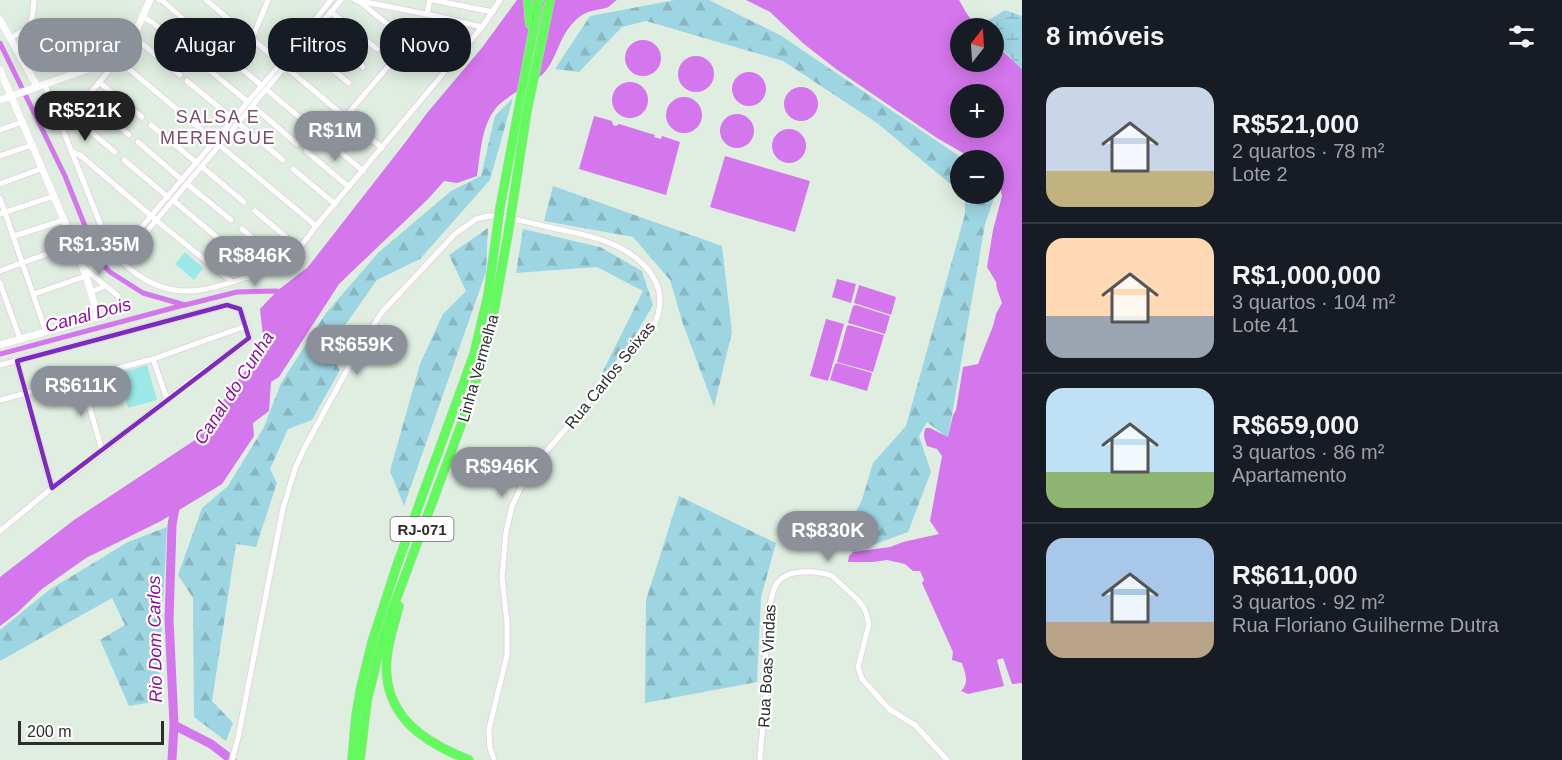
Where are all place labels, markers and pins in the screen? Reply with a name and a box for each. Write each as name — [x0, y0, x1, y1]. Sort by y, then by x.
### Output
pin: R$521K — [36, 91, 134, 142]
pin: R$1M — [299, 111, 371, 162]
pin: R$1.35M — [44, 225, 154, 276]
pin: R$846K — [206, 236, 304, 287]
pin: R$659K — [308, 325, 406, 376]
pin: R$611K — [32, 366, 130, 417]
pin: R$946K — [453, 447, 551, 498]
pin: R$830K — [779, 511, 877, 562]

